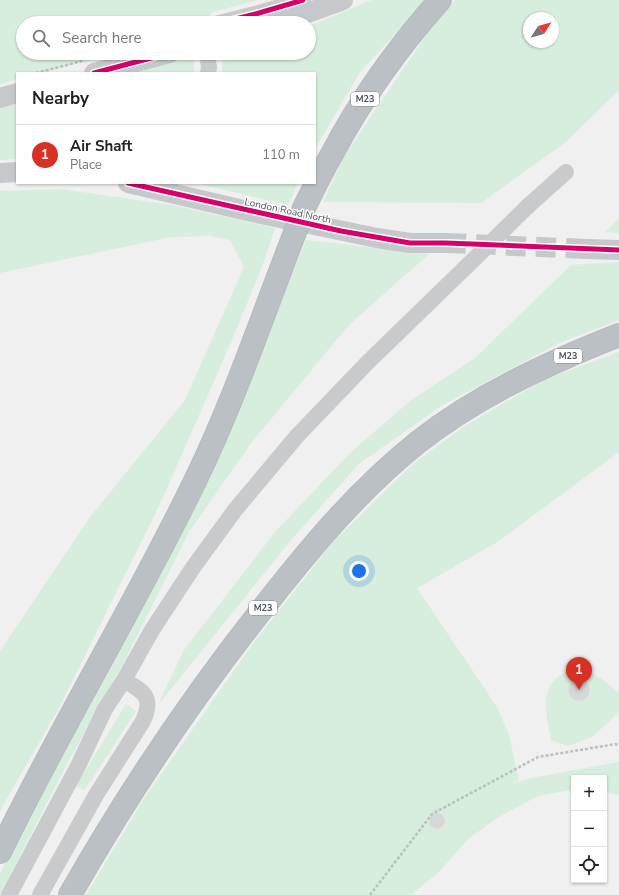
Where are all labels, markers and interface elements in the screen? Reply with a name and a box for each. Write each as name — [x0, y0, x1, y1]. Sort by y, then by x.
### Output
north arrow — [523, 12, 559, 48]
search box — [16, 16, 316, 60]
icon: search — [30, 27, 52, 49]
text: Search here — [62, 28, 142, 48]
text: Nearby — [32, 87, 89, 110]
road number: M23 — [351, 92, 379, 106]
text: Air Shaft — [70, 136, 132, 156]
text: 1 — [41, 146, 49, 164]
text: 110 m — [262, 146, 300, 164]
text: Place — [70, 156, 102, 174]
street label: London Road North — [243, 195, 332, 227]
road number: M23 — [554, 349, 582, 363]
your location — [349, 561, 369, 581]
road number: M23 — [249, 601, 277, 615]
pin: 1 — [566, 657, 592, 690]
map controls — [571, 775, 607, 883]
button: + — [571, 775, 607, 811]
button: − — [571, 811, 607, 847]
button: locate — [571, 847, 607, 883]

